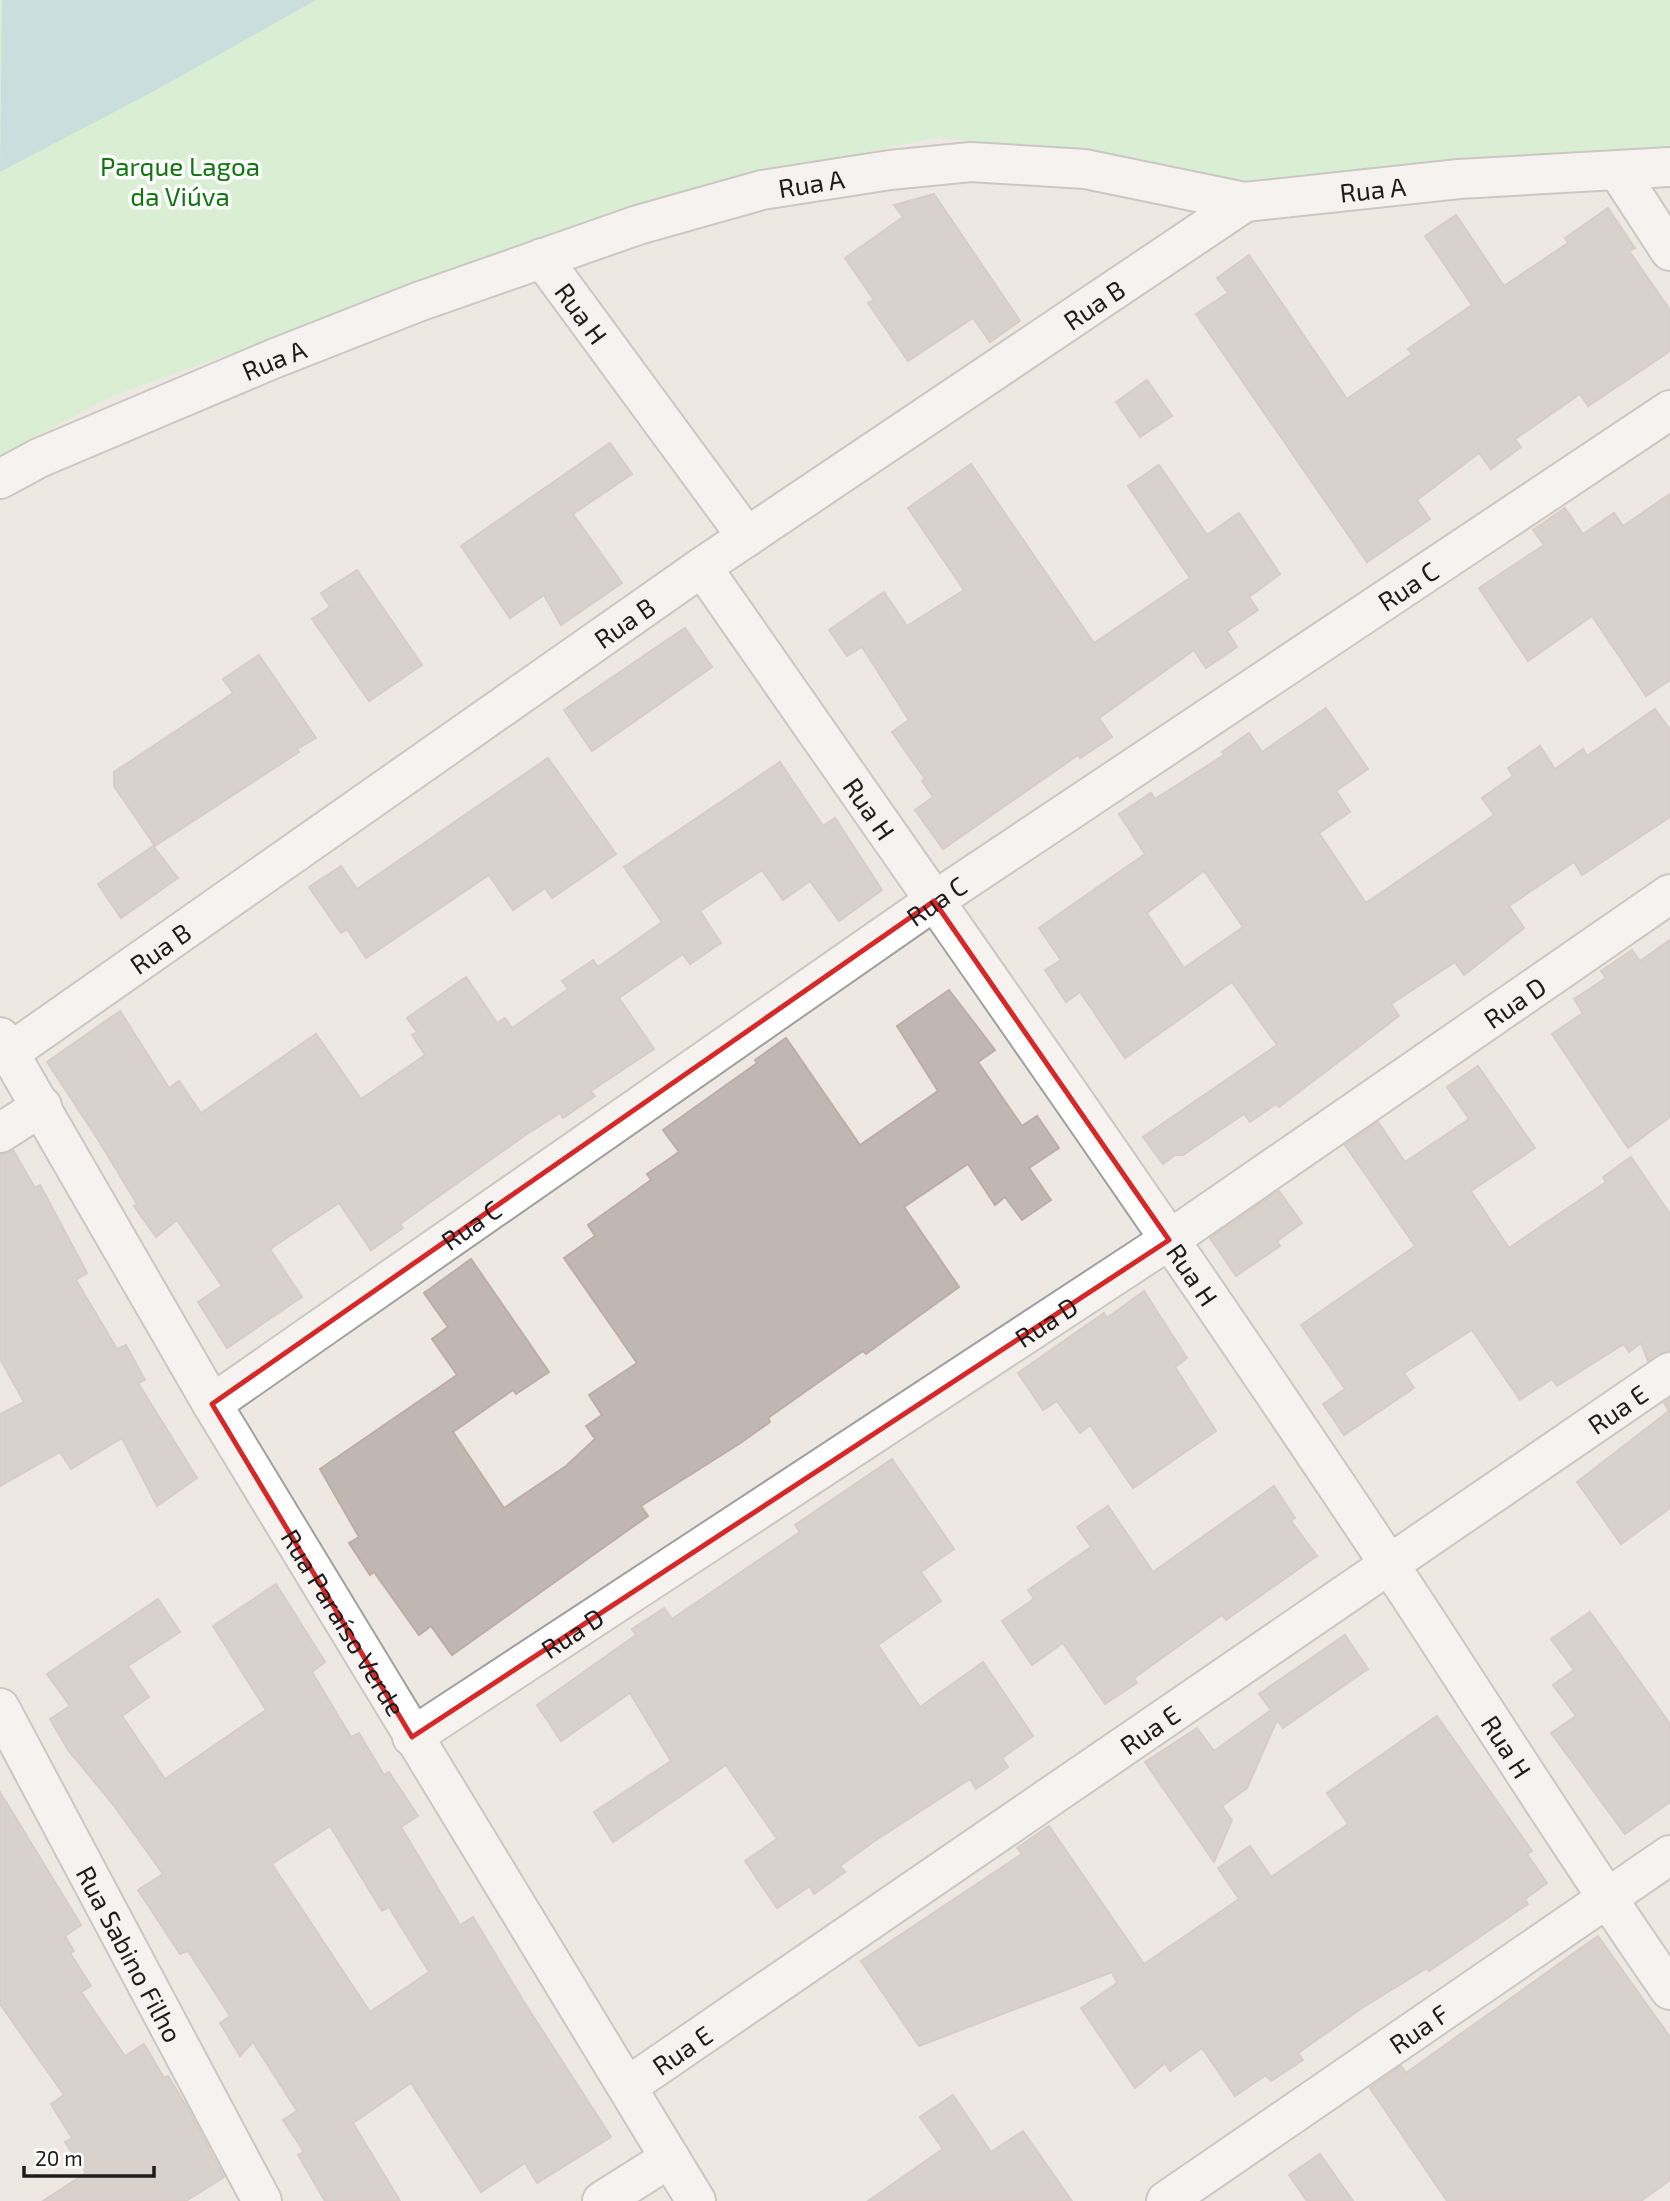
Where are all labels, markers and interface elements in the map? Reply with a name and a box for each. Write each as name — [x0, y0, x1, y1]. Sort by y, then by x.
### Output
park label: Parque Lagoa da Viúva — [100, 150, 260, 211]
street label: Rua A — [776, 162, 847, 203]
street label: Rua A — [1338, 169, 1407, 207]
street label: Rua B — [1057, 272, 1130, 336]
street label: Rua H — [550, 276, 615, 350]
street label: Rua A — [237, 332, 310, 386]
street label: Rua C — [1371, 554, 1443, 616]
street label: Rua B — [587, 590, 660, 654]
street label: Rua H — [838, 771, 902, 845]
street label: Rua C — [900, 869, 972, 931]
street label: Rua B — [123, 915, 196, 979]
street label: Rua D — [1477, 970, 1551, 1034]
street label: Rua C — [435, 1192, 506, 1255]
street label: Rua H — [1161, 1237, 1225, 1311]
street label: Rua D — [1009, 1289, 1083, 1353]
street label: Rua E — [1581, 1377, 1653, 1440]
street label: Rua Paraíso Verde — [276, 1523, 413, 1721]
street label: Rua D — [535, 1600, 609, 1664]
street label: Rua E — [1114, 1697, 1185, 1760]
street label: Rua H — [1476, 1709, 1539, 1783]
street label: Rua Sabino Filho — [71, 1860, 190, 2047]
street label: Rua F — [1383, 1997, 1454, 2059]
street label: Rua E — [646, 2018, 717, 2081]
scale bar — [24, 2134, 154, 2178]
text: 20 m — [35, 2145, 83, 2170]

